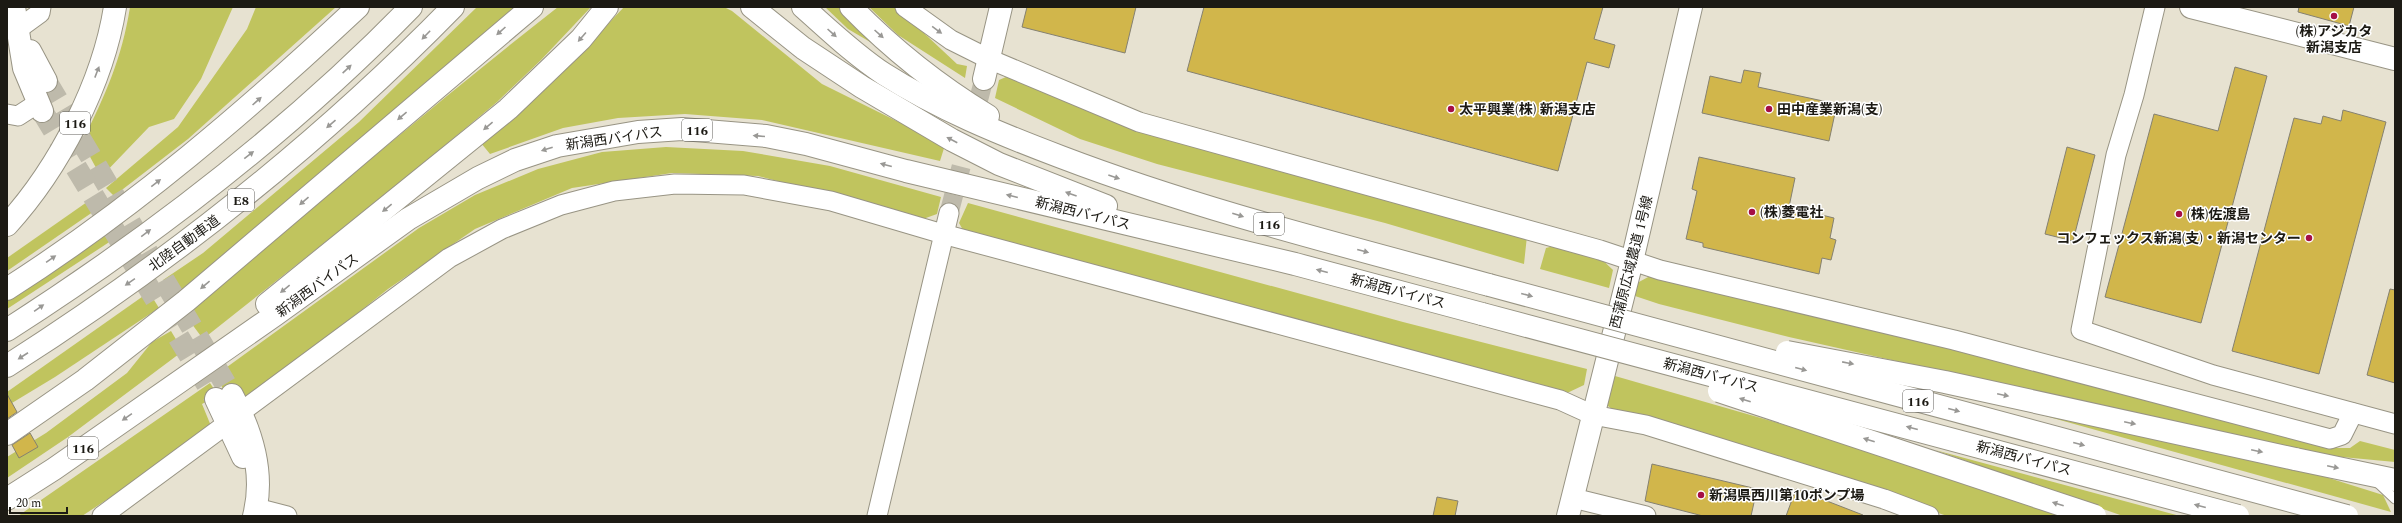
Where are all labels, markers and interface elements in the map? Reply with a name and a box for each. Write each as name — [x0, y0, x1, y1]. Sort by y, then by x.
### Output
marker: (株)アジカタ 新潟支店 — [2329, 11, 2339, 21]
place label: (株)アジカタ 新潟支店 — [2296, 21, 2372, 58]
one-way arrow — [496, 26, 506, 36]
one-way arrow — [932, 26, 942, 34]
one-way arrow — [827, 28, 837, 38]
one-way arrow — [421, 30, 431, 40]
one-way arrow — [873, 30, 884, 39]
one-way arrow — [578, 32, 587, 42]
one-way arrow — [342, 64, 352, 74]
one-way arrow — [94, 65, 100, 77]
one-way arrow — [251, 96, 262, 105]
place label: 太平興業(株) 新潟支店 — [1459, 99, 1596, 120]
place label: 田中産業新潟(支) — [1777, 99, 1882, 120]
marker: 太平興業(株) 新潟支店 — [1446, 104, 1456, 114]
marker: 田中産業新潟(支) — [1764, 104, 1774, 114]
one-way arrow — [397, 111, 408, 120]
road number: 116 — [60, 112, 90, 134]
one-way arrow — [325, 119, 336, 128]
road number: 116 — [682, 119, 712, 141]
street label: 新潟西バイパス — [564, 121, 664, 156]
one-way arrow — [482, 122, 493, 131]
one-way arrow — [753, 132, 765, 139]
one-way arrow — [946, 137, 958, 144]
one-way arrow — [541, 147, 553, 153]
one-way arrow — [244, 151, 255, 159]
one-way arrow — [879, 162, 891, 168]
one-way arrow — [1108, 174, 1120, 180]
one-way arrow — [151, 178, 161, 187]
road number: E8 — [228, 189, 254, 211]
one-way arrow — [1064, 190, 1076, 196]
street label: 新潟西バイパス — [1033, 191, 1133, 235]
one-way arrow — [1006, 193, 1018, 199]
street label: 西蒲原広域農道 1号線 — [1605, 193, 1658, 331]
one-way arrow — [299, 197, 310, 206]
place label: (株)菱電社 — [1760, 202, 1823, 223]
one-way arrow — [381, 204, 392, 213]
place label: (株)佐渡島 — [2187, 204, 2250, 225]
marker: (株)菱電社 — [1747, 207, 1757, 217]
marker: (株)佐渡島 — [2174, 209, 2184, 219]
street label: 北陸自動車道 — [144, 210, 224, 277]
one-way arrow — [1232, 212, 1244, 218]
road number: 116 — [1254, 213, 1284, 235]
place label: コンフェックス新潟(支)・新潟センター — [2057, 228, 2301, 249]
one-way arrow — [140, 229, 151, 238]
marker: コンフェックス新潟(支)・新潟センター — [2304, 233, 2314, 243]
street label: 新潟西バイパス — [272, 248, 363, 323]
one-way arrow — [1357, 248, 1369, 254]
one-way arrow — [46, 255, 56, 263]
one-way arrow — [1316, 268, 1329, 274]
street label: 新潟西バイパス — [1348, 269, 1448, 314]
one-way arrow — [125, 278, 135, 286]
one-way arrow — [200, 280, 210, 289]
one-way arrow — [280, 285, 291, 294]
one-way arrow — [1521, 293, 1533, 299]
one-way arrow — [34, 305, 45, 312]
one-way arrow — [17, 352, 29, 359]
street label: 新潟西バイパス — [1661, 353, 1761, 398]
one-way arrow — [1842, 361, 1854, 367]
one-way arrow — [1795, 366, 1807, 372]
road number: 116 — [1903, 390, 1933, 412]
one-way arrow — [1997, 392, 2009, 398]
one-way arrow — [1739, 396, 1751, 402]
one-way arrow — [1948, 407, 1960, 413]
one-way arrow — [121, 413, 132, 422]
one-way arrow — [2124, 420, 2136, 426]
one-way arrow — [1906, 425, 1918, 431]
street label: 新潟西バイパス — [1974, 436, 2074, 481]
road number: 116 — [68, 437, 98, 459]
one-way arrow — [1862, 437, 1874, 443]
one-way arrow — [2074, 441, 2086, 447]
one-way arrow — [2251, 448, 2263, 454]
one-way arrow — [2327, 464, 2339, 470]
place label: 新潟県西川第10ポンプ場 — [1709, 485, 1864, 506]
scale bar — [10, 489, 67, 515]
marker: 新潟県西川第10ポンプ場 — [1696, 490, 1706, 500]
text: 20 m — [16, 494, 41, 513]
one-way arrow — [2052, 500, 2064, 506]
one-way arrow — [2194, 503, 2206, 509]

